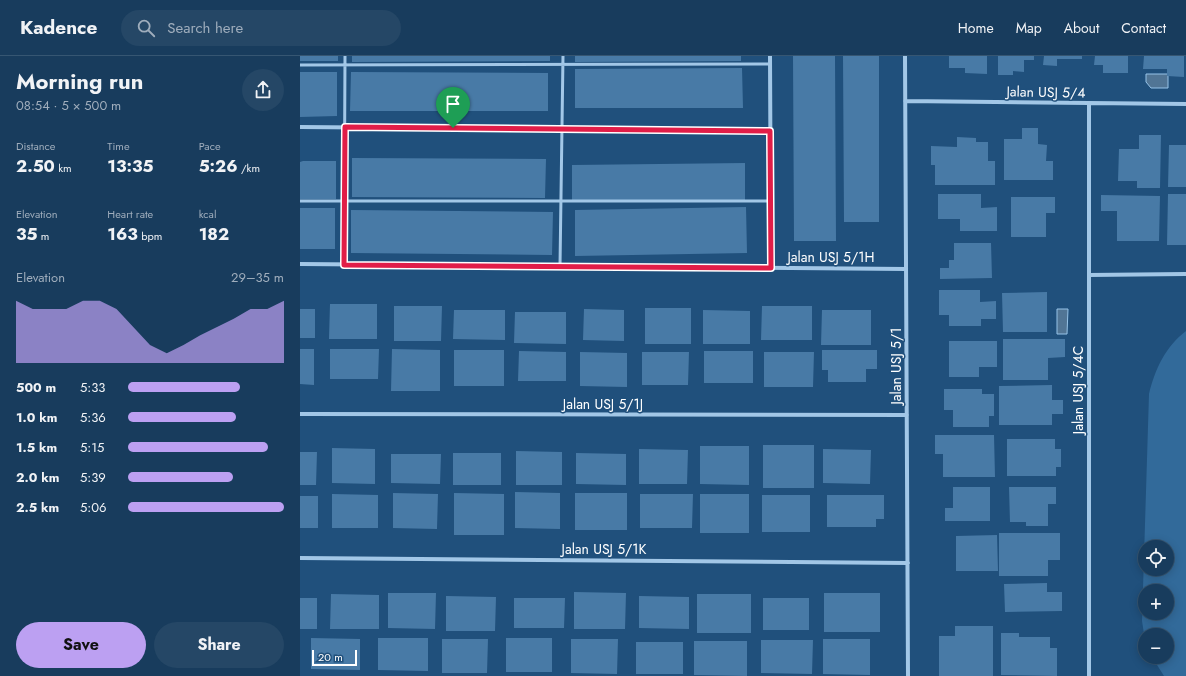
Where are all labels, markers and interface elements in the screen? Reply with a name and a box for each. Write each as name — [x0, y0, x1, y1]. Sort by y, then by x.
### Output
search box — [121, 10, 401, 46]
text: Kadence — [20, 14, 97, 41]
icon: search — [135, 17, 157, 39]
text: Search here — [167, 17, 243, 39]
text: Home — [958, 18, 994, 38]
text: Map — [1016, 18, 1042, 38]
text: About — [1064, 18, 1099, 38]
text: Contact — [1121, 18, 1166, 38]
text: Morning run — [16, 65, 143, 97]
button: share — [242, 69, 284, 111]
street label: Jalan USJ 5/4 — [1004, 81, 1086, 103]
pin — [436, 87, 470, 128]
icon: arrive — [442, 93, 464, 115]
text: 08:54 · 5 × 500 m — [16, 96, 121, 115]
text: Distance — [16, 138, 55, 154]
text: Time — [107, 138, 130, 154]
text: Pace — [199, 138, 221, 154]
text: 2.50 — [16, 154, 55, 178]
text: 13:35 — [107, 154, 154, 178]
text: 5:26 — [199, 154, 238, 178]
text: km — [55, 160, 72, 176]
text: /km — [238, 160, 260, 176]
text: Elevation — [16, 206, 58, 222]
text: Heart rate — [107, 206, 153, 222]
text: kcal — [199, 206, 216, 222]
text: 35 — [16, 222, 38, 246]
text: 163 — [107, 222, 138, 246]
text: 182 — [199, 222, 229, 246]
text: m — [38, 228, 49, 244]
text: bpm — [138, 228, 162, 244]
street label: Jalan USJ 5/1H — [785, 247, 875, 267]
text: Elevation — [16, 268, 65, 287]
text: 29–35 m — [231, 268, 284, 287]
street label: Jalan USJ 5/1 — [886, 328, 906, 407]
street label: Jalan USJ 5/4C — [1068, 346, 1088, 436]
text: 500 m — [16, 378, 56, 397]
text: 5:33 — [80, 378, 105, 397]
street label: Jalan USJ 5/1J — [561, 394, 643, 414]
text: 1.0 km — [16, 408, 57, 427]
text: 5:36 — [80, 408, 106, 427]
text: 1.5 km — [16, 438, 57, 457]
text: 5:15 — [80, 438, 104, 457]
text: 2.0 km — [16, 468, 59, 487]
text: 5:39 — [80, 468, 106, 487]
text: 2.5 km — [16, 498, 59, 517]
text: 5:06 — [80, 498, 107, 517]
street label: Jalan USJ 5/1K — [560, 539, 647, 559]
map controls — [1138, 540, 1174, 664]
button: locate — [1138, 540, 1174, 576]
button: + — [1138, 584, 1174, 620]
button: Save — [16, 622, 146, 668]
button: Share — [154, 622, 284, 668]
button: − — [1138, 628, 1174, 664]
scale bar — [312, 648, 357, 667]
text: 20 m — [318, 649, 343, 665]

